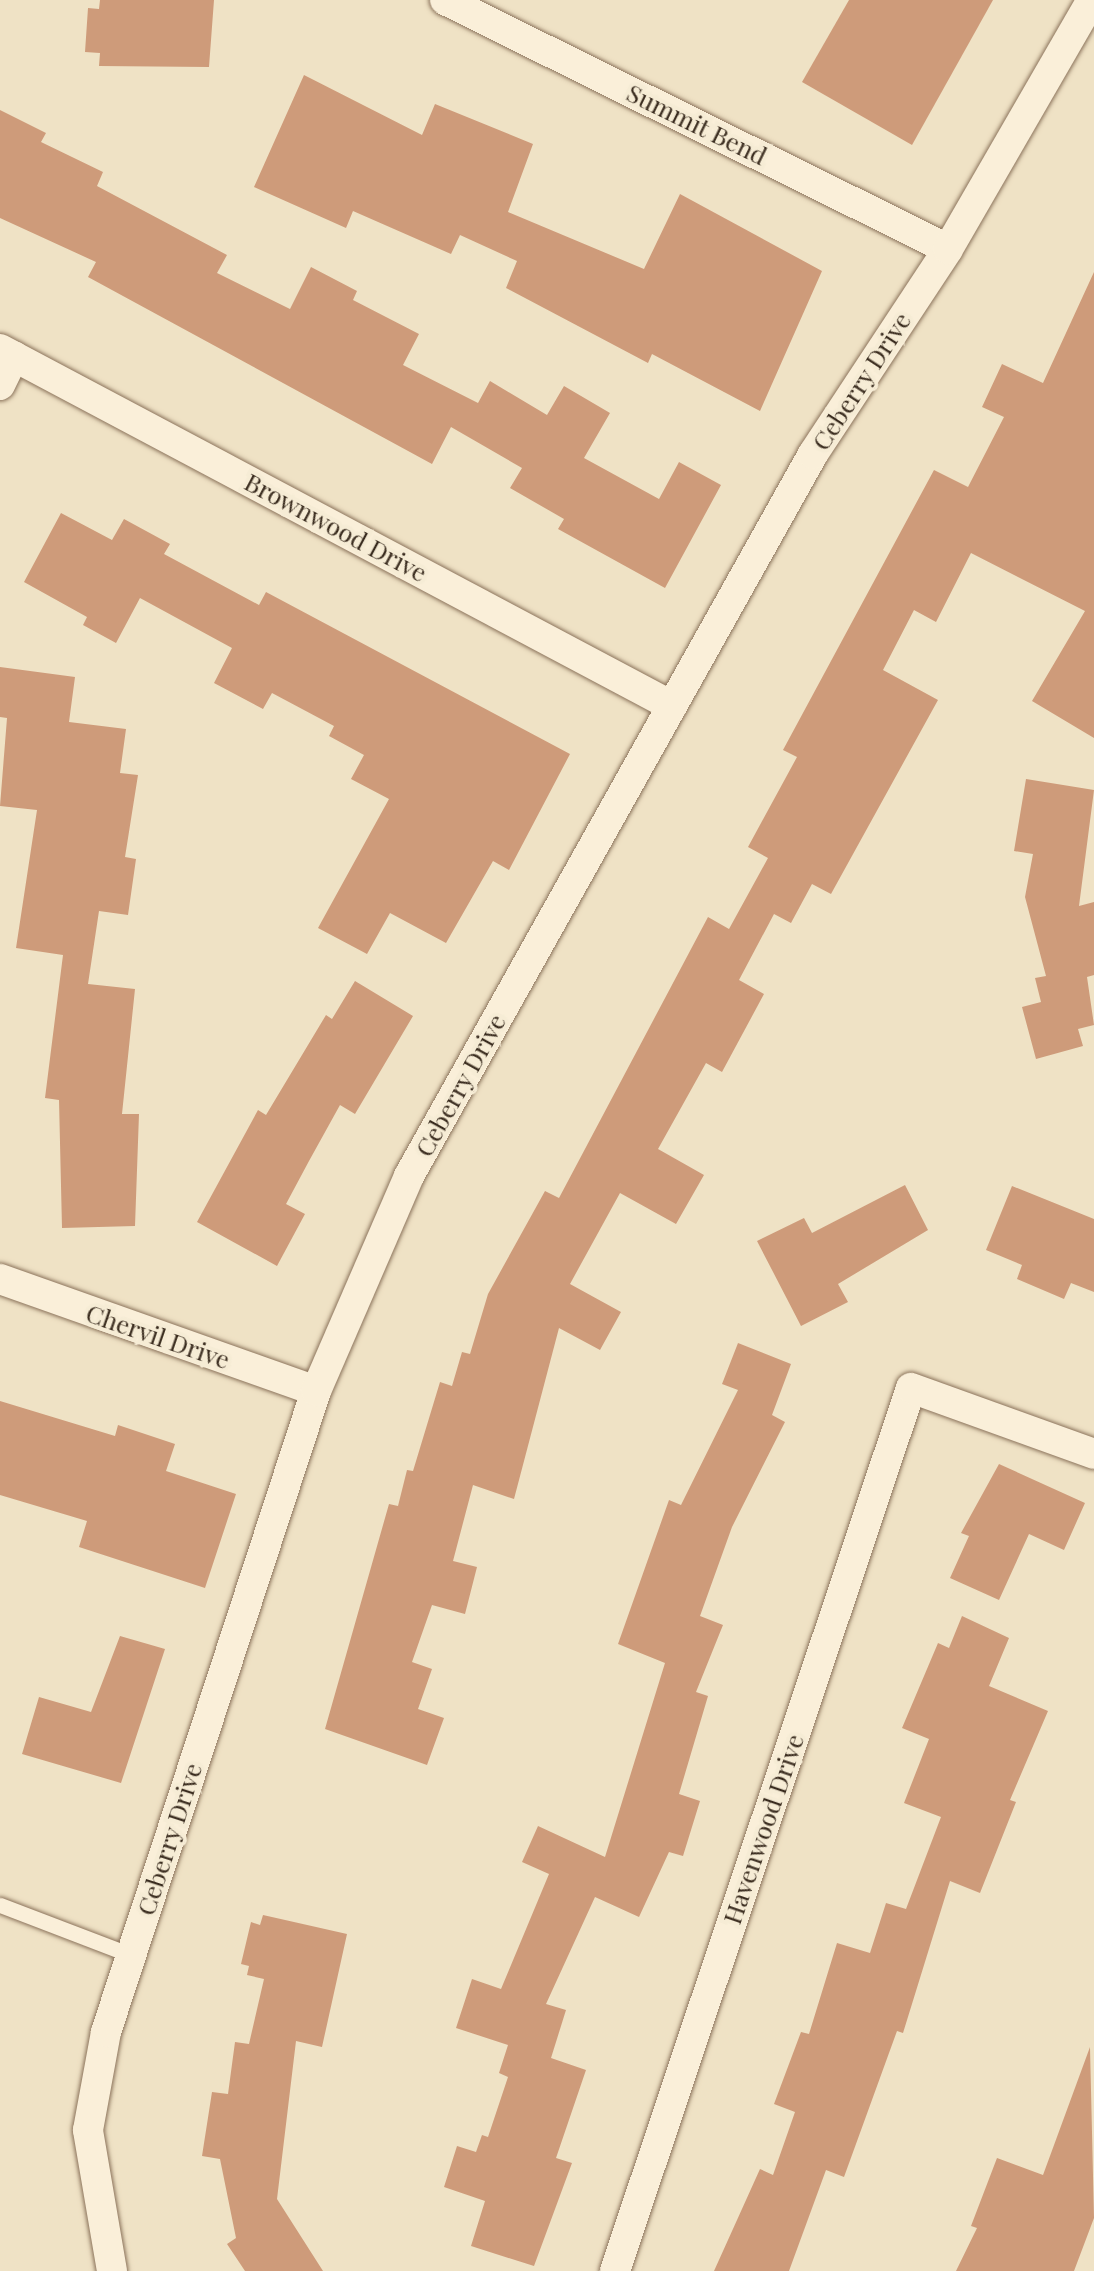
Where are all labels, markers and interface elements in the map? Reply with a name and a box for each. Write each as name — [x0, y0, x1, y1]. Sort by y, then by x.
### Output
street label: Summit Bend — [622, 77, 772, 171]
street label: Ceberry Drive — [805, 306, 917, 456]
street label: Brownwood Drive — [240, 466, 432, 588]
street label: Ceberry Drive — [408, 1008, 512, 1162]
street label: Chervil Drive — [82, 1297, 234, 1375]
street label: Havenwood Drive — [716, 1730, 810, 1928]
street label: Ceberry Drive — [130, 1759, 208, 1919]

